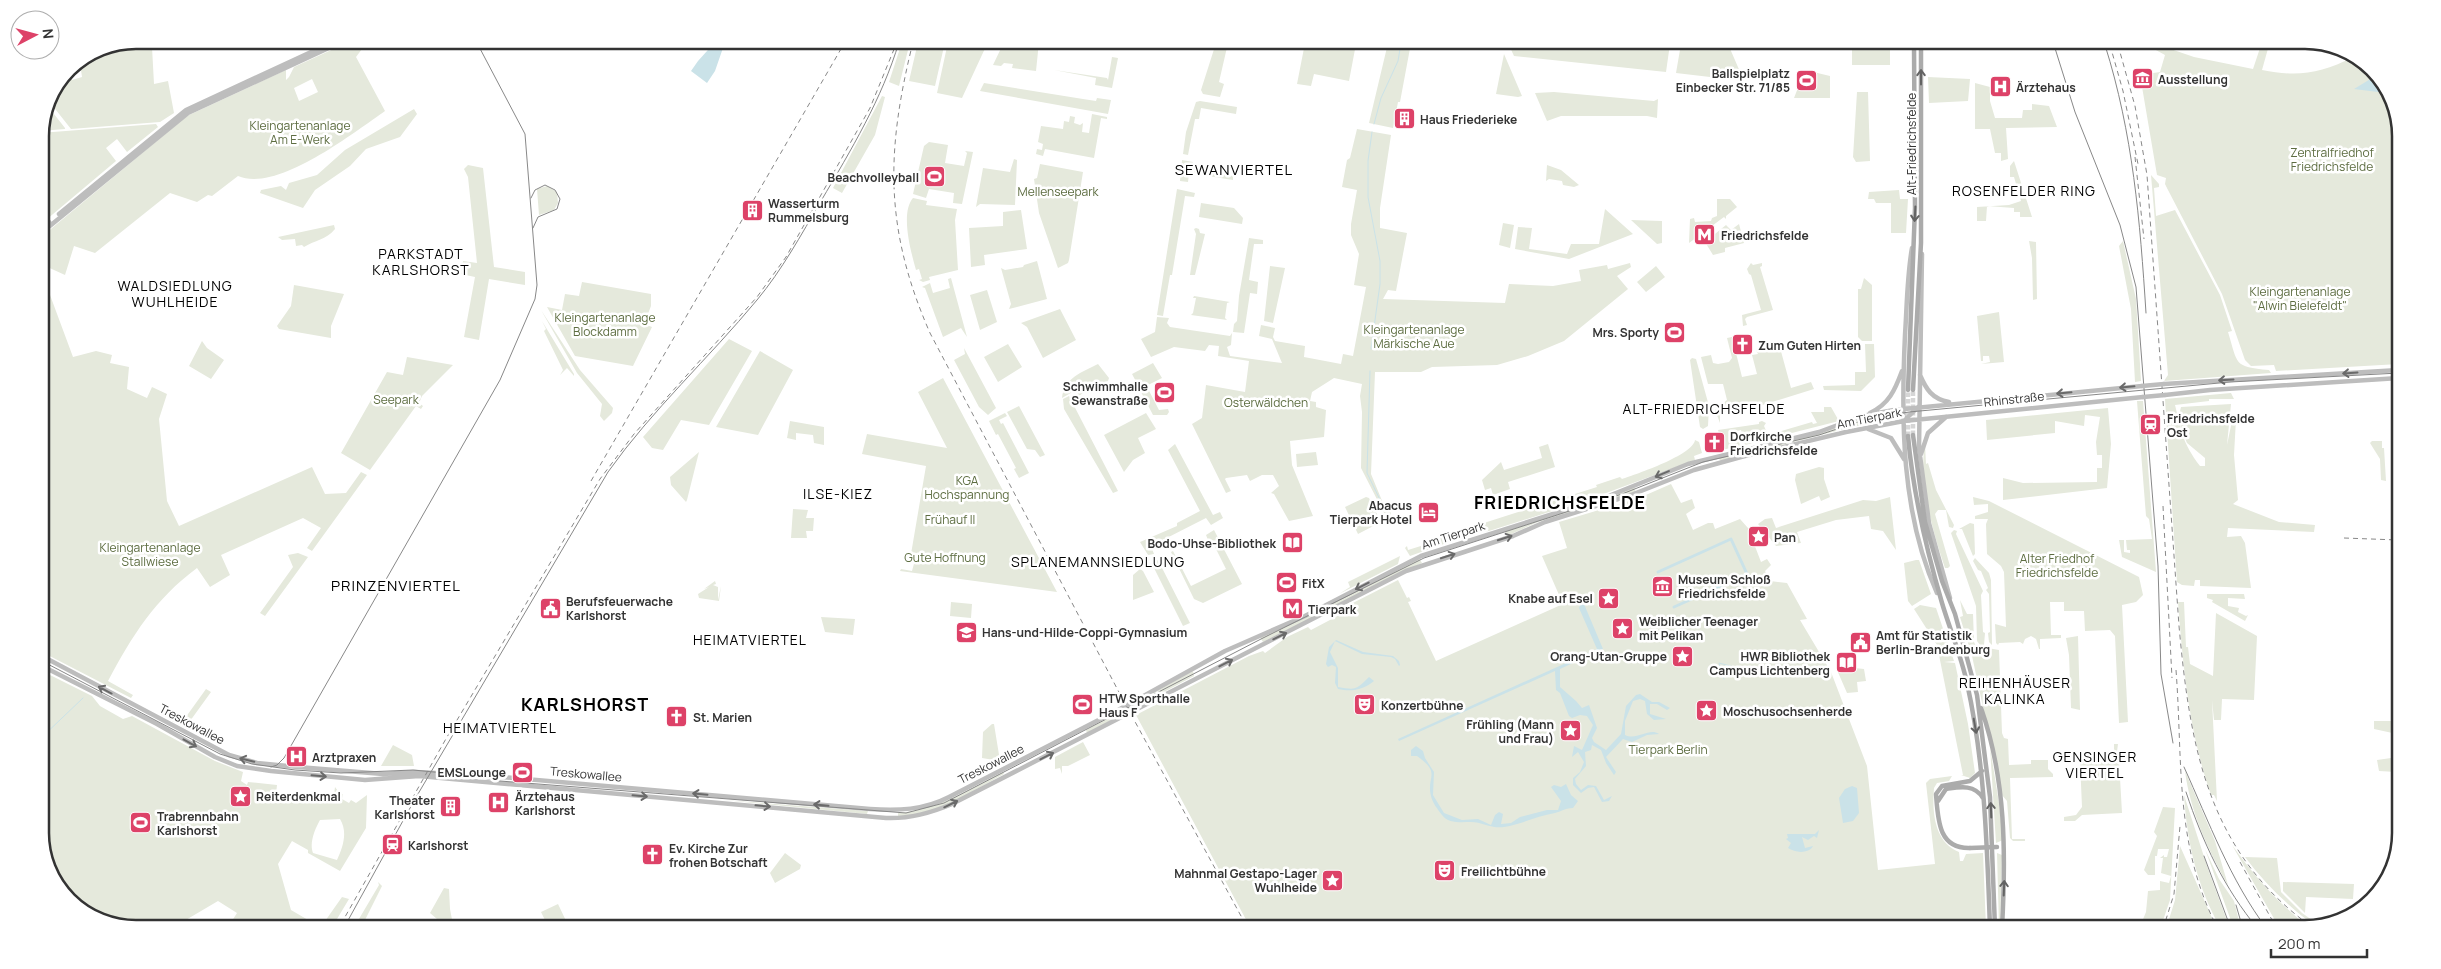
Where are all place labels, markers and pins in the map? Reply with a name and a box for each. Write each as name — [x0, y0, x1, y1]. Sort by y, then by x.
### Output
place label: Ballspielplatz Einbecker Str. 71/85 — [1676, 65, 1790, 96]
museum icon: Ausstellung — [2130, 67, 2154, 91]
sports icon: Ballspielplatz Einbecker Str. 71/85 — [1794, 68, 1818, 92]
place label: Ausstellung — [2158, 71, 2228, 88]
hospital icon: Ärztehaus — [1988, 75, 2012, 99]
place label: Ärztehaus — [2016, 79, 2076, 96]
building icon: Haus Friederieke — [1392, 107, 1416, 131]
place label: Haus Friederieke — [1420, 111, 1517, 128]
sports icon: Beachvolleyball — [923, 165, 947, 189]
place label: Beachvolleyball — [828, 169, 919, 186]
place label: Wasserturm Rummelsburg — [768, 195, 849, 226]
building icon: Wasserturm Rummelsburg — [740, 198, 764, 222]
metro station icon: Friedrichsfelde — [1693, 223, 1717, 247]
place label: Friedrichsfelde — [1721, 227, 1809, 244]
sports icon: Mrs. Sporty — [1663, 320, 1687, 344]
place label: Mrs. Sporty — [1592, 324, 1659, 341]
church icon: Zum Guten Hirten — [1730, 333, 1754, 357]
place label: Zum Guten Hirten — [1758, 337, 1861, 354]
place label: Schwimmhalle Sewanstraße — [1063, 378, 1148, 409]
sports icon: Schwimmhalle Sewanstraße — [1152, 381, 1176, 405]
place label: Friedrichsfelde Ost — [2167, 410, 2255, 441]
station icon: Friedrichsfelde Ost — [2139, 413, 2163, 437]
place label: Dorfkirche Friedrichsfelde — [1730, 428, 1818, 459]
church icon: Dorfkirche Friedrichsfelde — [1702, 431, 1726, 455]
place label: Abacus Tierpark Hotel — [1330, 497, 1412, 528]
hotel icon: Abacus Tierpark Hotel — [1416, 500, 1440, 524]
place icon: Pan — [1746, 525, 1770, 549]
place label: Pan — [1774, 529, 1796, 546]
library icon: Bodo-Uhse-Bibliothek — [1280, 531, 1304, 555]
place label: Bodo-Uhse-Bibliothek — [1147, 535, 1277, 552]
sports icon: FitX — [1274, 571, 1298, 595]
place label: Museum Schloß Friedrichsfelde — [1678, 571, 1771, 602]
museum icon: Museum Schloß Friedrichsfelde — [1650, 574, 1674, 598]
place label: FitX — [1302, 575, 1325, 592]
place icon: Knabe auf Esel — [1597, 586, 1621, 610]
place label: Knabe auf Esel — [1508, 590, 1593, 607]
place label: Berufsfeuerwache Karlshorst — [566, 593, 673, 624]
public building icon: Berufsfeuerwache Karlshorst — [538, 596, 562, 620]
metro station icon: Tierpark — [1280, 597, 1304, 621]
place label: Tierpark — [1308, 601, 1357, 618]
place label: Weiblicher Teenager mit Pelikan — [1639, 613, 1758, 644]
place icon: Weiblicher Teenager mit Pelikan — [1611, 616, 1635, 640]
school or university icon: Hans-und-Hilde-Coppi-Gymnasium — [954, 620, 978, 644]
place label: Hans-und-Hilde-Coppi-Gymnasium — [982, 624, 1188, 641]
place label: Amt für Statistik Berlin-Brandenburg — [1876, 627, 1990, 658]
public building icon: Amt für Statistik Berlin-Brandenburg — [1848, 630, 1872, 654]
place icon: Orang-Utan-Gruppe — [1671, 644, 1695, 668]
place label: Orang-Utan-Gruppe — [1550, 648, 1667, 665]
place label: HWR Bibliothek Campus Lichtenberg — [1709, 648, 1831, 679]
library icon: HWR Bibliothek Campus Lichtenberg — [1834, 651, 1858, 675]
place label: HTW Sporthalle Haus F — [1099, 690, 1190, 721]
sports icon: HTW Sporthalle Haus F — [1071, 693, 1095, 717]
theatre icon: Konzertbühne — [1353, 693, 1377, 717]
place label: Konzertbühne — [1381, 697, 1463, 714]
place icon: Moschusochsenherde — [1695, 699, 1719, 723]
place label: Moschusochsenherde — [1723, 703, 1852, 720]
church icon: St. Marien — [665, 705, 689, 729]
place label: St. Marien — [693, 709, 752, 726]
place label: Frühling (Mann und Frau) — [1466, 716, 1554, 747]
place icon: Frühling (Mann und Frau) — [1558, 719, 1582, 743]
hospital icon: Arztpraxen — [284, 745, 308, 769]
place label: Arztpraxen — [312, 749, 376, 766]
sports icon: EMSLounge — [510, 760, 534, 784]
place label: EMSLounge — [437, 764, 506, 781]
place icon: Reiterdenkmal — [228, 784, 252, 808]
place label: Reiterdenkmal — [256, 788, 341, 805]
place label: Ärztehaus Karlshorst — [515, 788, 576, 819]
hospital icon: Ärztehaus Karlshorst — [487, 791, 511, 815]
place label: Theater Karlshorst — [375, 792, 435, 823]
building icon: Theater Karlshorst — [439, 795, 463, 819]
place label: Trabrennbahn Karlshorst — [157, 808, 239, 839]
sports icon: Trabrennbahn Karlshorst — [129, 811, 153, 835]
station icon: Karlshorst — [380, 833, 404, 857]
place label: Karlshorst — [408, 837, 469, 854]
place label: Ev. Kirche Zur frohen Botschaft — [669, 840, 768, 871]
church icon: Ev. Kirche Zur frohen Botschaft — [641, 843, 665, 867]
theatre icon: Freilichtbühne — [1433, 859, 1457, 883]
place label: Freilichtbühne — [1461, 863, 1546, 880]
place label: Mahnmal Gestapo-Lager Wuhlheide — [1174, 865, 1317, 896]
place icon: Mahnmal Gestapo-Lager Wuhlheide — [1321, 868, 1345, 892]

